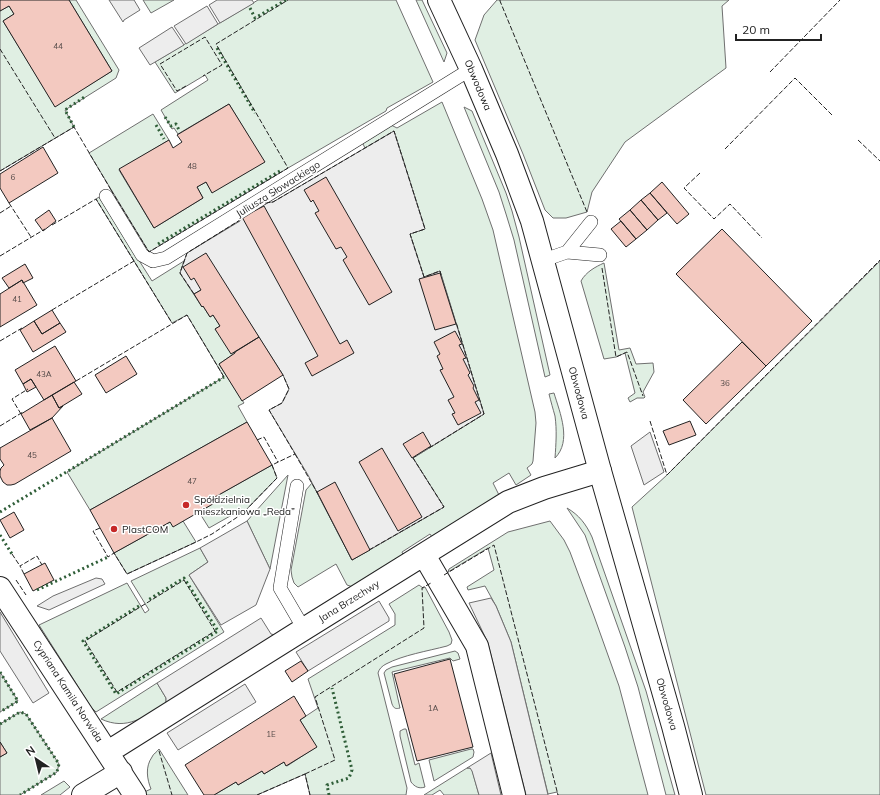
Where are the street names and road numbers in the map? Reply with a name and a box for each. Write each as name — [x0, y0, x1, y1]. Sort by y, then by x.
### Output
street label: Obwodowa — [461, 58, 495, 112]
street label: Juliusza Słowackiego — [234, 158, 323, 220]
street label: Obwodowa — [566, 365, 592, 421]
street label: Jana Brzechwy — [316, 577, 383, 625]
street label: Cypriana Kamila Norwida — [30, 638, 106, 744]
street label: Obwodowa — [653, 676, 681, 732]

